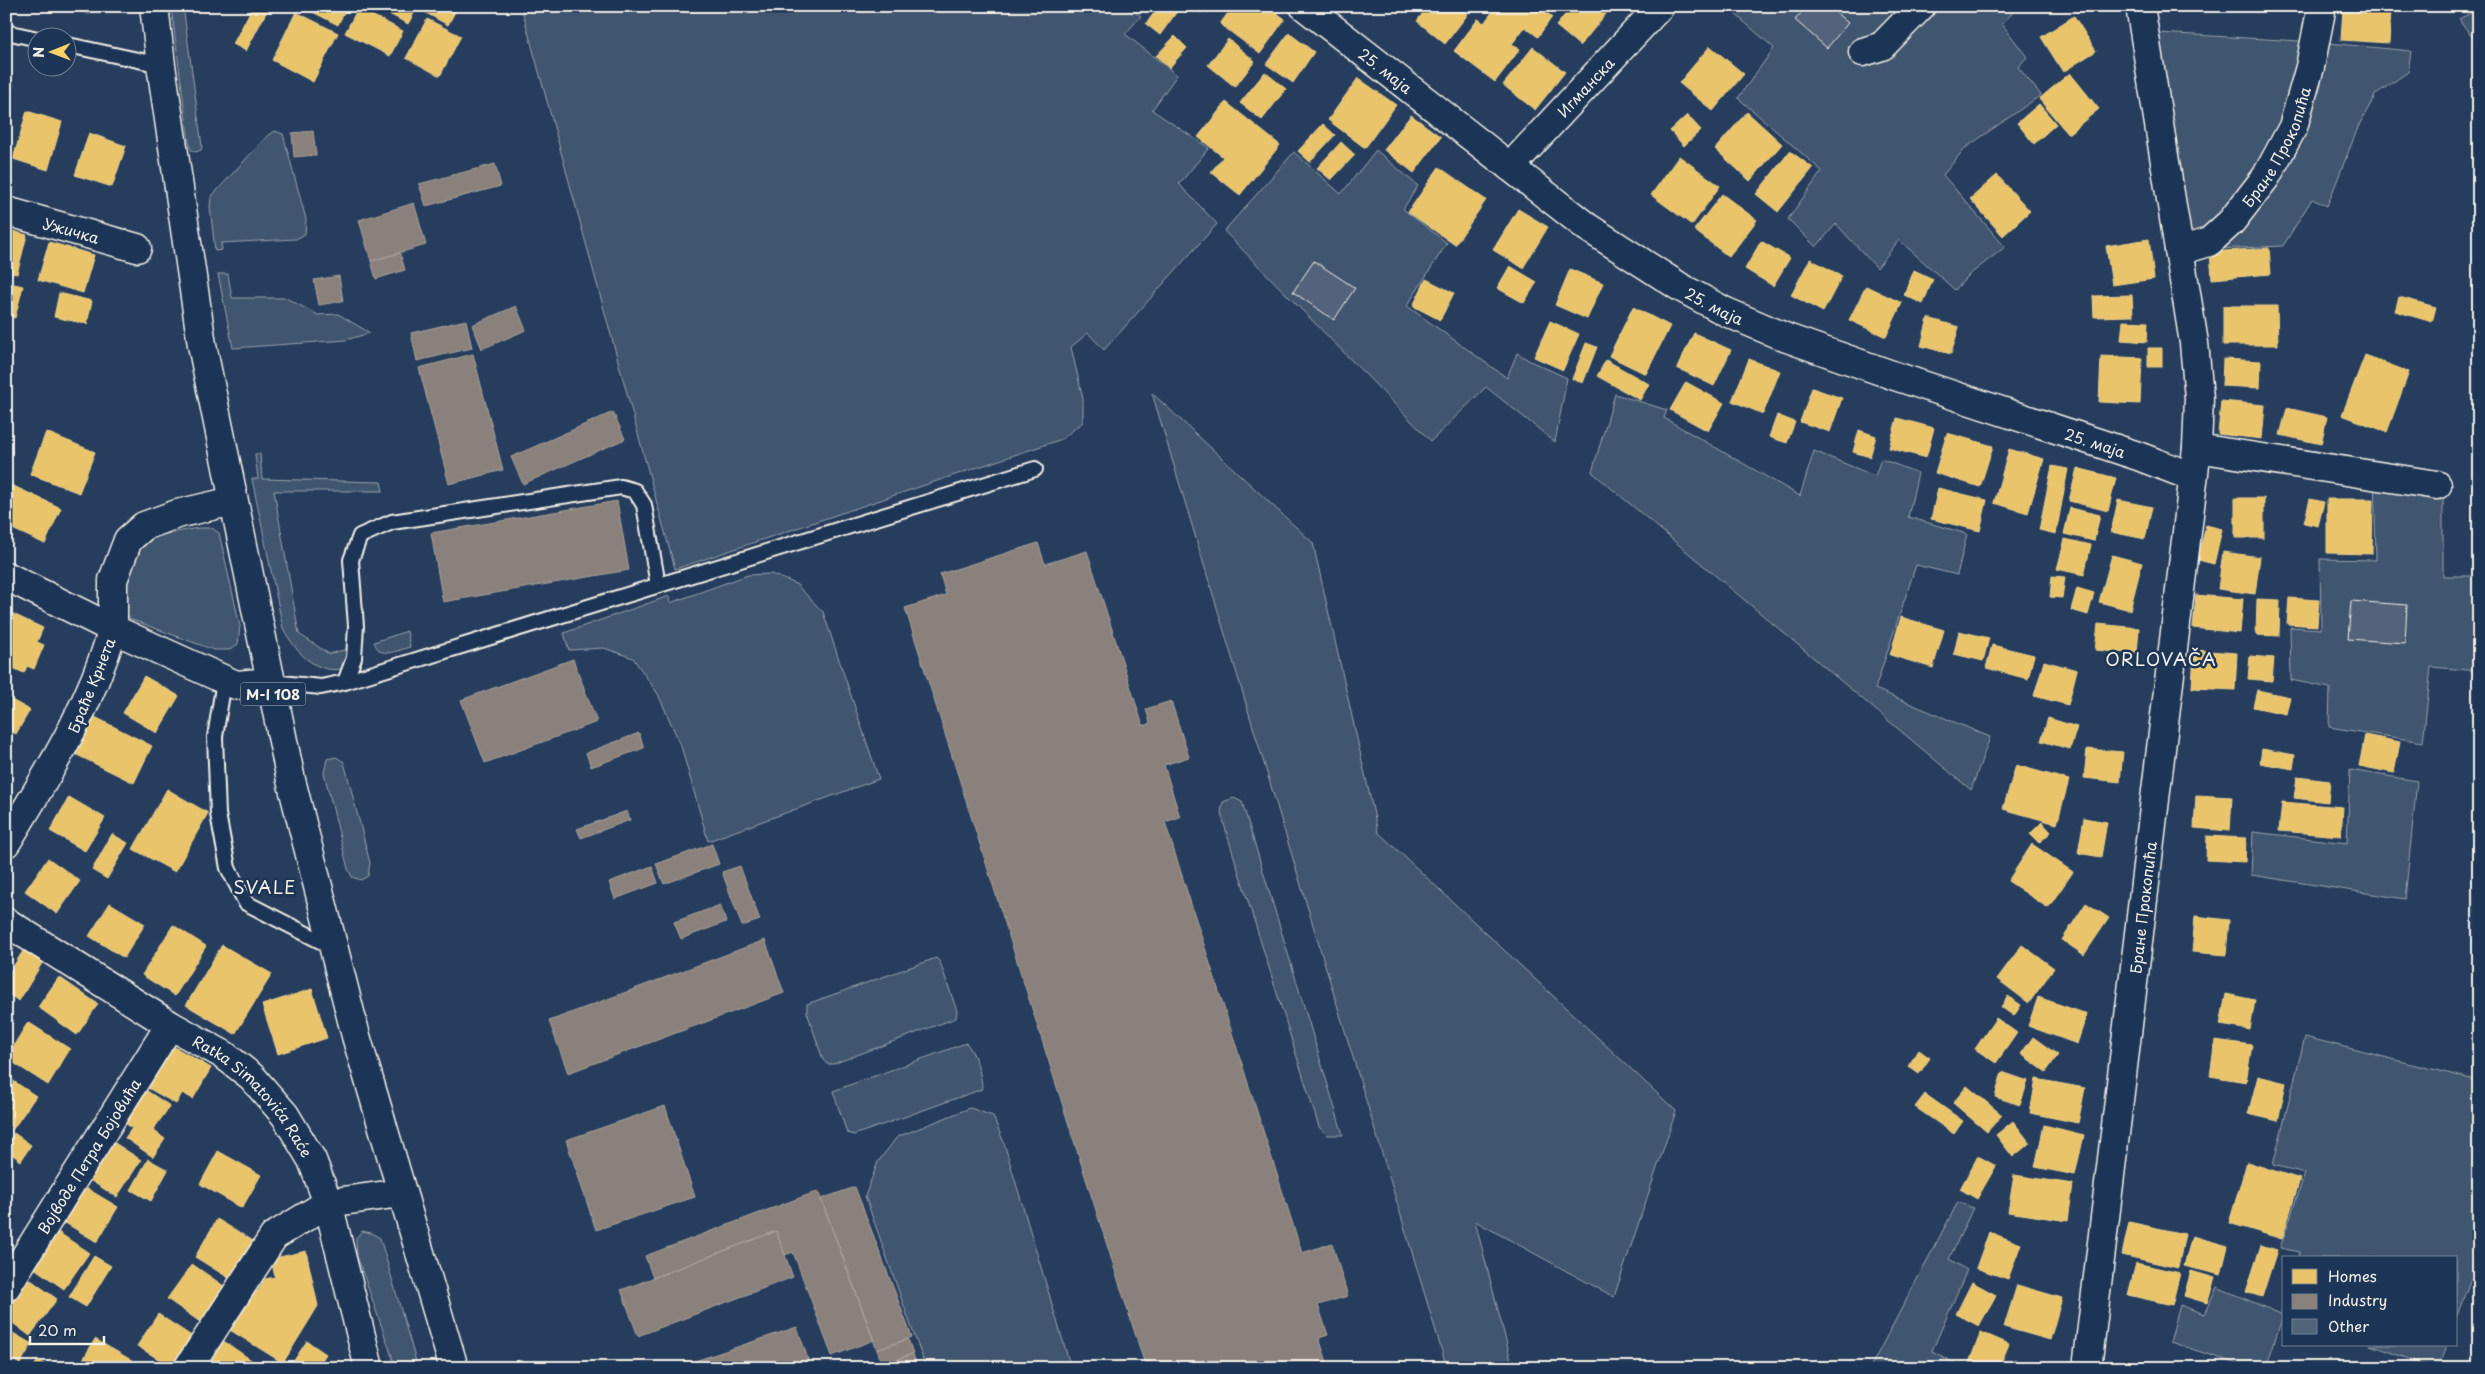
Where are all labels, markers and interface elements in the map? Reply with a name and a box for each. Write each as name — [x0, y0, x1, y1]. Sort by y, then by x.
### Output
north arrow — [28, 28, 78, 78]
street label: 25. маја — [1354, 42, 1418, 99]
text: N — [28, 47, 49, 58]
street label: Игманска — [1551, 51, 1619, 122]
street label: Бране Прокопића — [2236, 83, 2316, 211]
street label: Ужичка — [41, 211, 103, 248]
street label: 25. маја — [1682, 281, 1748, 330]
street label: 25. маја — [2062, 421, 2129, 463]
street label: Браће Крнета — [61, 633, 121, 736]
district label: ORLOVAČA — [2105, 645, 2217, 672]
road number: M-I 108 — [240, 682, 306, 706]
street label: Бране Прокопића — [2123, 839, 2161, 975]
district label: SVALE — [234, 873, 296, 900]
street label: Ratka Simatovića Raće — [189, 1029, 319, 1161]
street label: Војводе Петра Бојовића — [31, 1073, 146, 1238]
legend — [2282, 1256, 2458, 1346]
text: Homes — [2328, 1264, 2377, 1287]
text: Industry — [2328, 1288, 2387, 1311]
scale bar — [30, 1314, 104, 1346]
text: Other — [2328, 1314, 2369, 1337]
text: 20 m — [38, 1318, 77, 1341]

